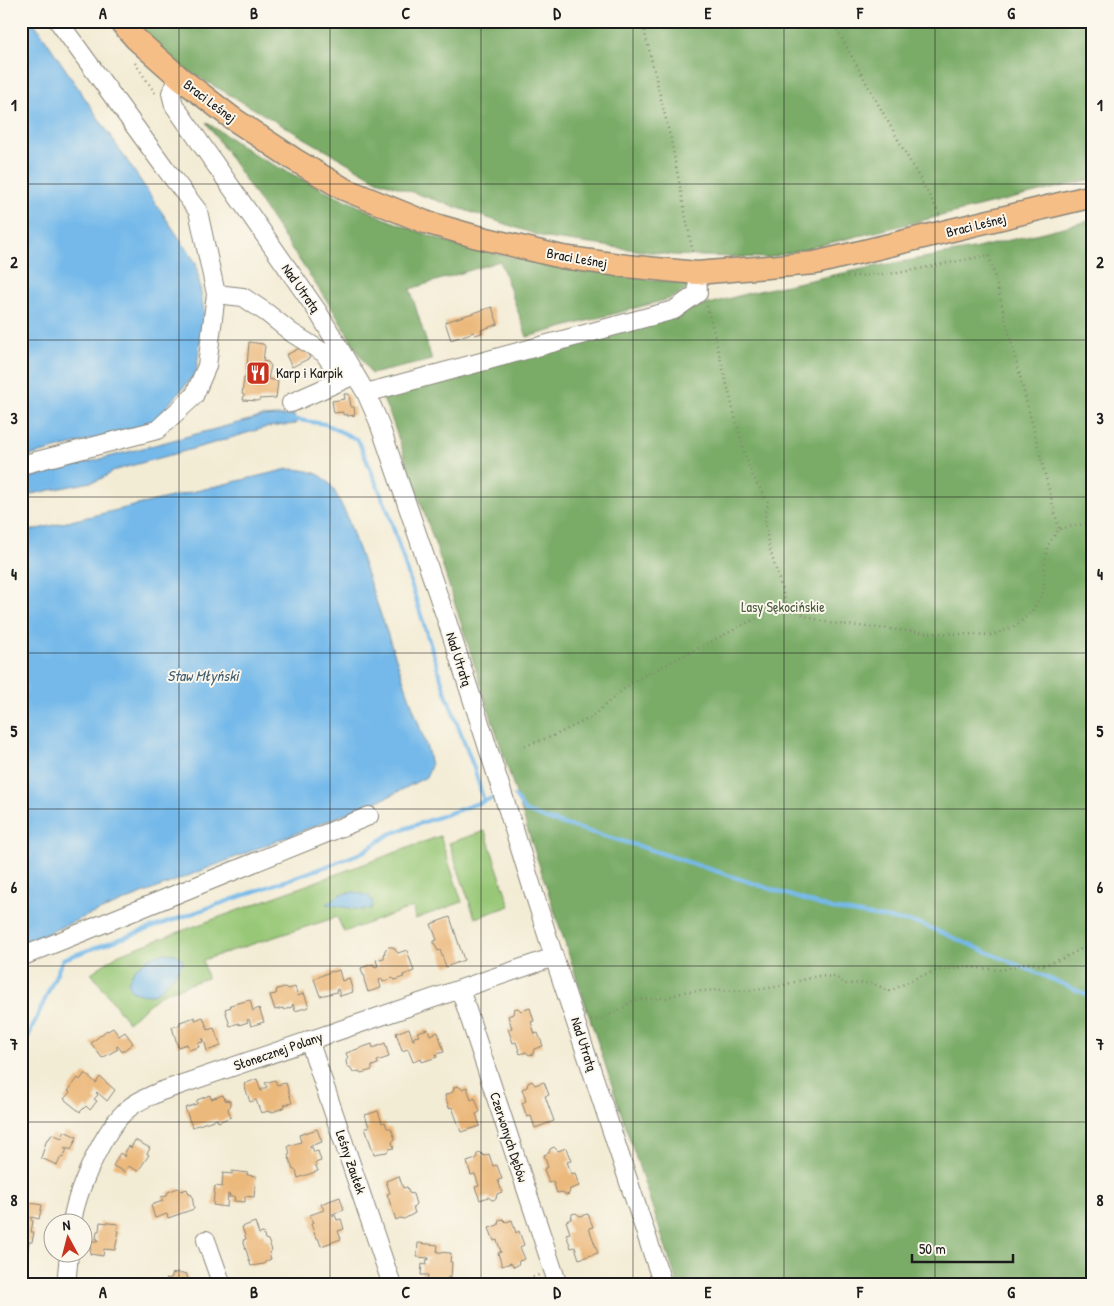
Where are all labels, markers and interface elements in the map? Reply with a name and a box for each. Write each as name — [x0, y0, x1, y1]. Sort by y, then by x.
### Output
text: A — [99, 2, 107, 24]
text: B — [250, 2, 258, 24]
text: C — [402, 2, 411, 24]
text: D — [553, 2, 561, 24]
text: E — [704, 2, 712, 24]
text: F — [856, 2, 864, 24]
text: G — [1007, 2, 1015, 24]
street label: Braci Leśnej — [180, 75, 240, 127]
text: 1 — [11, 94, 17, 116]
text: 1 — [1097, 94, 1103, 116]
street label: Braci Leśnej — [944, 208, 1008, 242]
street label: Braci Leśnej — [545, 243, 609, 273]
text: 2 — [10, 251, 18, 273]
text: 2 — [1096, 251, 1104, 273]
street label: Nad Utratą — [278, 260, 326, 317]
restaurant icon: Karp i Karpik — [245, 360, 271, 386]
place label: Karp i Karpik — [276, 363, 343, 383]
text: 3 — [10, 407, 18, 429]
text: 3 — [1096, 407, 1104, 429]
text: 4 — [11, 563, 17, 585]
text: 4 — [1097, 563, 1103, 585]
park label: Lasy Sękocińskie — [741, 597, 825, 617]
street label: Nad Utratą — [442, 630, 478, 690]
water label: Staw Młyński — [167, 665, 240, 686]
text: 5 — [11, 720, 18, 742]
text: 5 — [1097, 720, 1104, 742]
text: 6 — [11, 876, 18, 898]
text: 6 — [1097, 876, 1104, 898]
street label: Nad Utratą — [567, 1015, 603, 1075]
street label: Słonecznej Polany — [231, 1026, 325, 1076]
text: 7 — [9, 1033, 18, 1055]
text: 7 — [1095, 1033, 1104, 1055]
street label: Czerwonych Dębów — [485, 1089, 533, 1185]
street label: Leśny Zaułek — [331, 1127, 371, 1197]
text: 8 — [11, 1189, 18, 1211]
text: 8 — [1097, 1189, 1104, 1211]
north arrow — [42, 1214, 92, 1264]
text: N — [61, 1215, 72, 1234]
scale bar — [912, 1231, 1013, 1263]
text: 50 m — [919, 1238, 946, 1259]
text: A — [99, 1281, 107, 1303]
text: B — [250, 1281, 258, 1303]
text: C — [402, 1281, 411, 1303]
text: D — [553, 1281, 561, 1303]
text: E — [704, 1281, 712, 1303]
text: F — [856, 1281, 864, 1303]
text: G — [1007, 1281, 1015, 1303]

